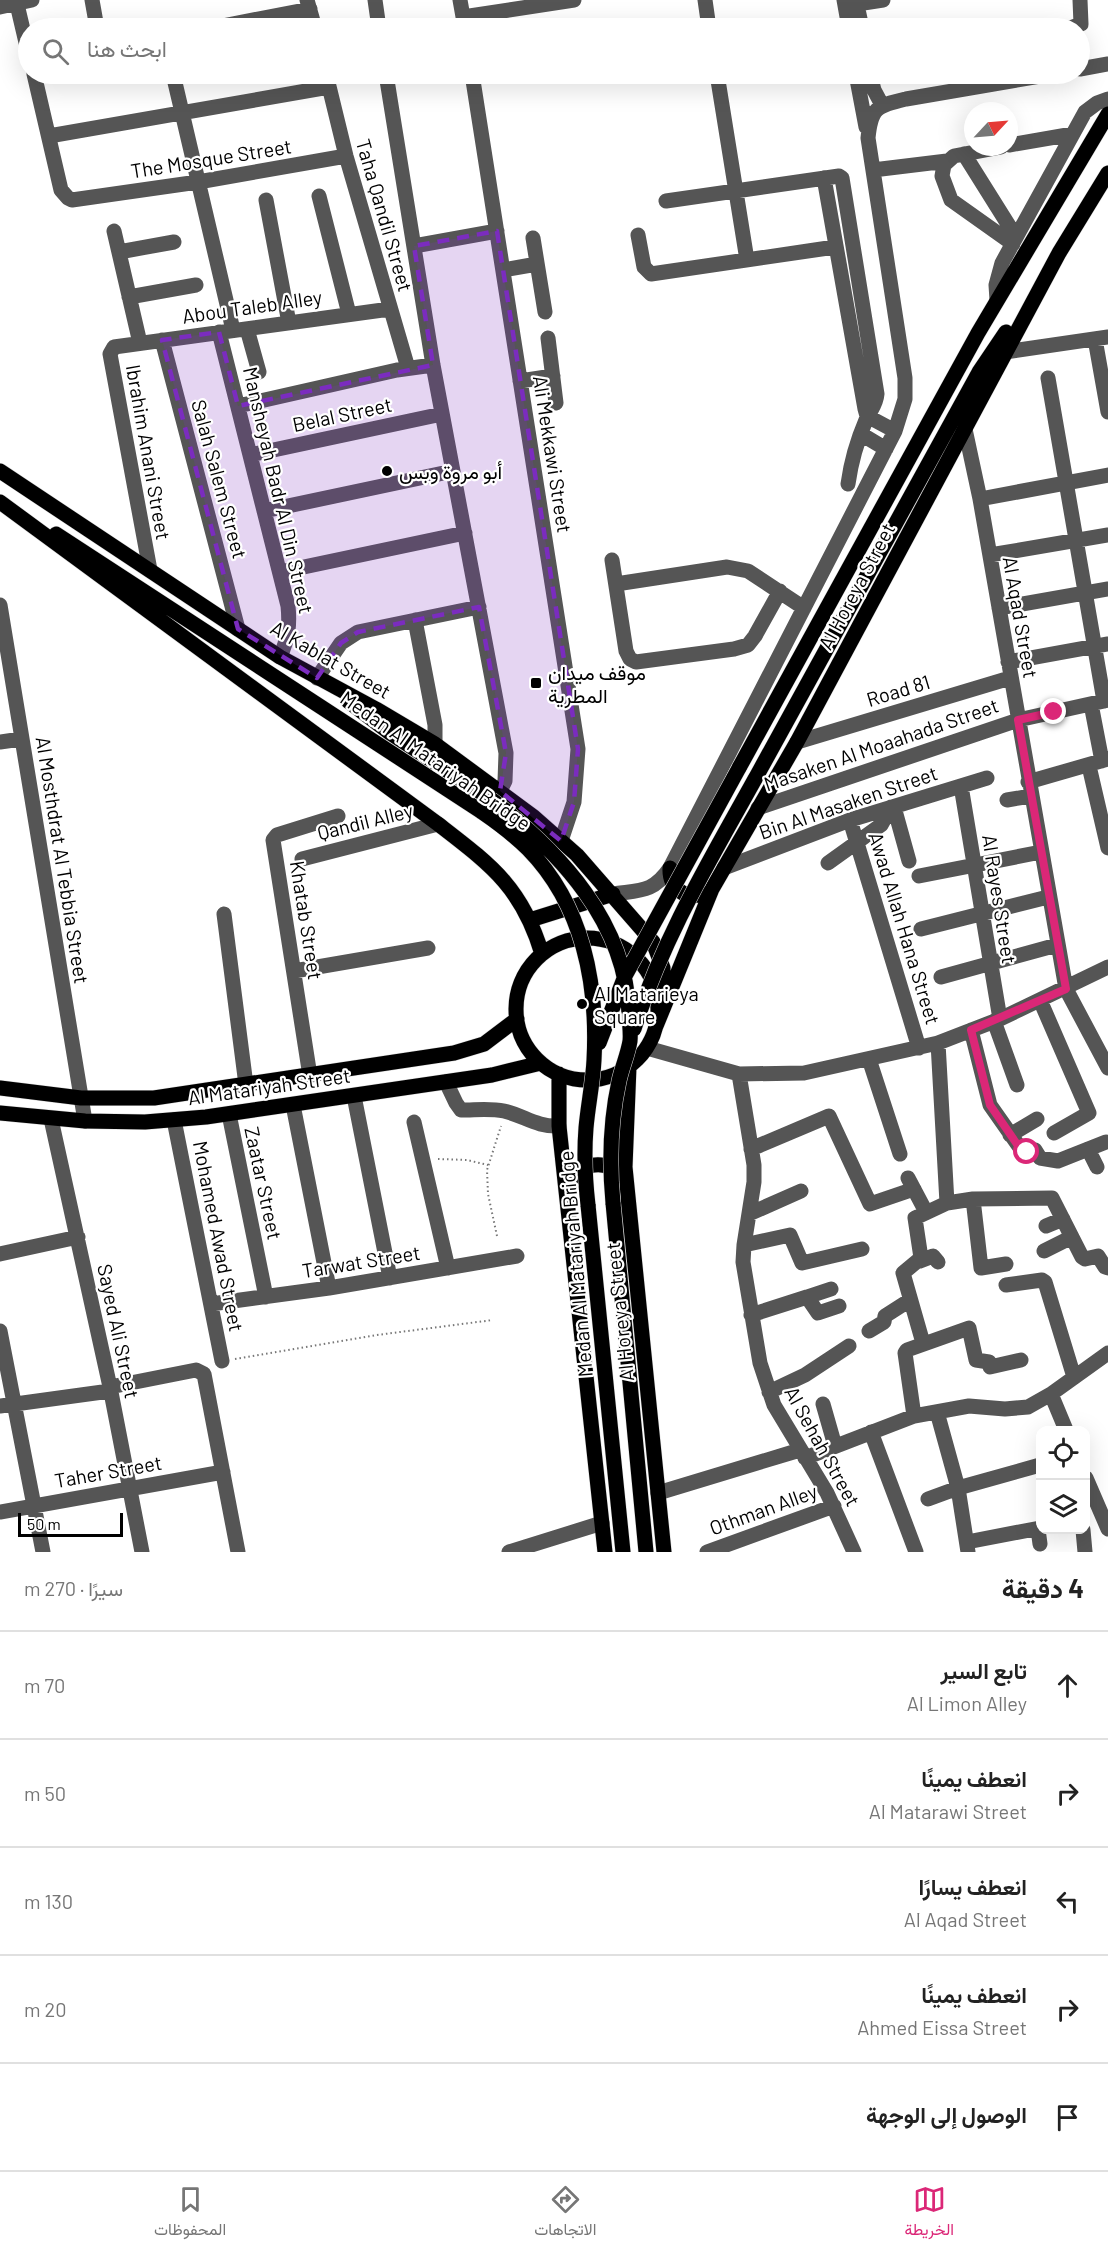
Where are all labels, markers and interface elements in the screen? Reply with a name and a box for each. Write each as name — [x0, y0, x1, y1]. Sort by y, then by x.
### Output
search box — [18, 18, 1090, 84]
icon: search — [39, 35, 72, 68]
text: ابحث هنا — [87, 35, 167, 61]
north arrow — [964, 102, 1018, 156]
street label: The Mosque Street — [129, 133, 293, 183]
street label: Taha Qandil Street — [352, 136, 418, 294]
street label: Abou Taleb Alley — [181, 284, 323, 328]
street label: Ibrahim Anani Street — [122, 362, 176, 542]
street label: Mansheyah Badr Al Din Street — [239, 364, 319, 616]
street label: Ali Mekkawi Street — [529, 374, 577, 534]
street label: Belal Street — [290, 392, 394, 436]
street label: Salah Salem Street — [187, 397, 253, 561]
place label: أبو مروة وبس — [399, 459, 503, 485]
marker: أبو مروة وبس — [380, 464, 394, 478]
street label: Al Horeya Street — [813, 519, 899, 653]
street label: Al Aqad Street — [998, 554, 1044, 680]
street label: Al Kablat Street — [267, 615, 395, 703]
place label: موقف ميدان المطرية — [548, 660, 646, 709]
street label: Road 81 — [863, 669, 933, 711]
marker: موقف ميدان المطرية — [529, 676, 543, 690]
street label: Medan Al Matariyah Bridge — [336, 685, 536, 835]
street label: Masaken Al Moaahada Street — [761, 693, 1001, 795]
route end — [1040, 698, 1066, 724]
street label: Al Mosthdrat Al Tebbia Street — [32, 735, 94, 985]
street label: Bin Al Masaken Street — [756, 760, 940, 844]
street label: Qandil Alley — [315, 798, 415, 844]
street label: Awad Allah Hana Street — [864, 829, 946, 1027]
street label: Al Rayes Street — [978, 833, 1022, 965]
street label: Khatab Street — [286, 859, 328, 981]
place label: Al Matarieya Square — [594, 981, 699, 1028]
marker: Al Matarieya Square — [575, 997, 589, 1011]
street label: Al Matariyah Street — [186, 1063, 352, 1109]
street label: Zaatar Street — [240, 1124, 288, 1242]
route start — [1013, 1138, 1039, 1164]
street label: Mohamed Awad Street — [189, 1139, 249, 1333]
street label: Medan Al Matariyah Bridge — [553, 1150, 597, 1378]
street label: Tarwat Street — [300, 1240, 422, 1282]
street label: Al Horeya Street — [600, 1241, 638, 1383]
street label: Sayed Ali Street — [93, 1262, 145, 1400]
street label: Al Sehah Street — [780, 1382, 866, 1510]
map controls — [1036, 1426, 1090, 1534]
button: locate — [1036, 1426, 1090, 1480]
street label: Taher Street — [52, 1450, 164, 1492]
street label: Othman Alley — [706, 1478, 820, 1540]
button: layers — [1036, 1480, 1090, 1534]
scale bar — [18, 1510, 123, 1538]
text: 50 m — [27, 1514, 61, 1533]
text: 4 دقيقة — [1002, 1572, 1084, 1603]
text: سيرًا · 270 m — [24, 1576, 123, 1600]
text: تابع السير — [941, 1657, 1027, 1683]
icon: ahead — [1051, 1669, 1084, 1702]
text: 70 m — [24, 1673, 65, 1697]
text: Al Limon Alley — [907, 1691, 1027, 1715]
text: انعطف يمينًا — [921, 1765, 1027, 1791]
icon: right — [1051, 1777, 1084, 1810]
text: 50 m — [24, 1781, 66, 1805]
text: Al Matarawi Street — [869, 1799, 1027, 1823]
text: انعطف يسارًا — [918, 1873, 1027, 1899]
icon: left — [1051, 1885, 1084, 1918]
text: 130 m — [24, 1889, 73, 1913]
text: Al Aqad Street — [904, 1907, 1027, 1931]
text: انعطف يمينًا — [921, 1981, 1027, 2007]
icon: right — [1051, 1993, 1084, 2026]
text: 20 m — [24, 1997, 67, 2021]
text: Ahmed Eissa Street — [857, 2015, 1027, 2039]
text: الوصول إلى الوجهة — [866, 2101, 1027, 2127]
icon: arrive — [1051, 2101, 1084, 2134]
tab: المحفوظات — [154, 2183, 226, 2244]
tab: الاتجاهات — [534, 2183, 596, 2244]
tab: الخريطة — [904, 2183, 954, 2244]

